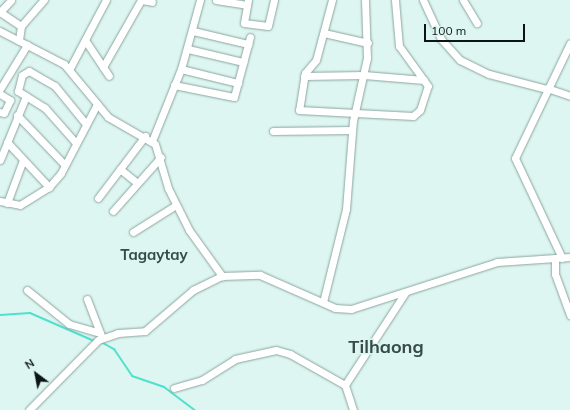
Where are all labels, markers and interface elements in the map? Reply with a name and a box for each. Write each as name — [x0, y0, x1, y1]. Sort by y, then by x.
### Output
scale bar — [426, 16, 527, 42]
text: 100 m — [431, 23, 466, 38]
district label: Tagaytay — [120, 246, 188, 264]
district label: Tilhaong — [348, 336, 424, 358]
north arrow — [16, 354, 56, 394]
text: N — [22, 356, 37, 372]

